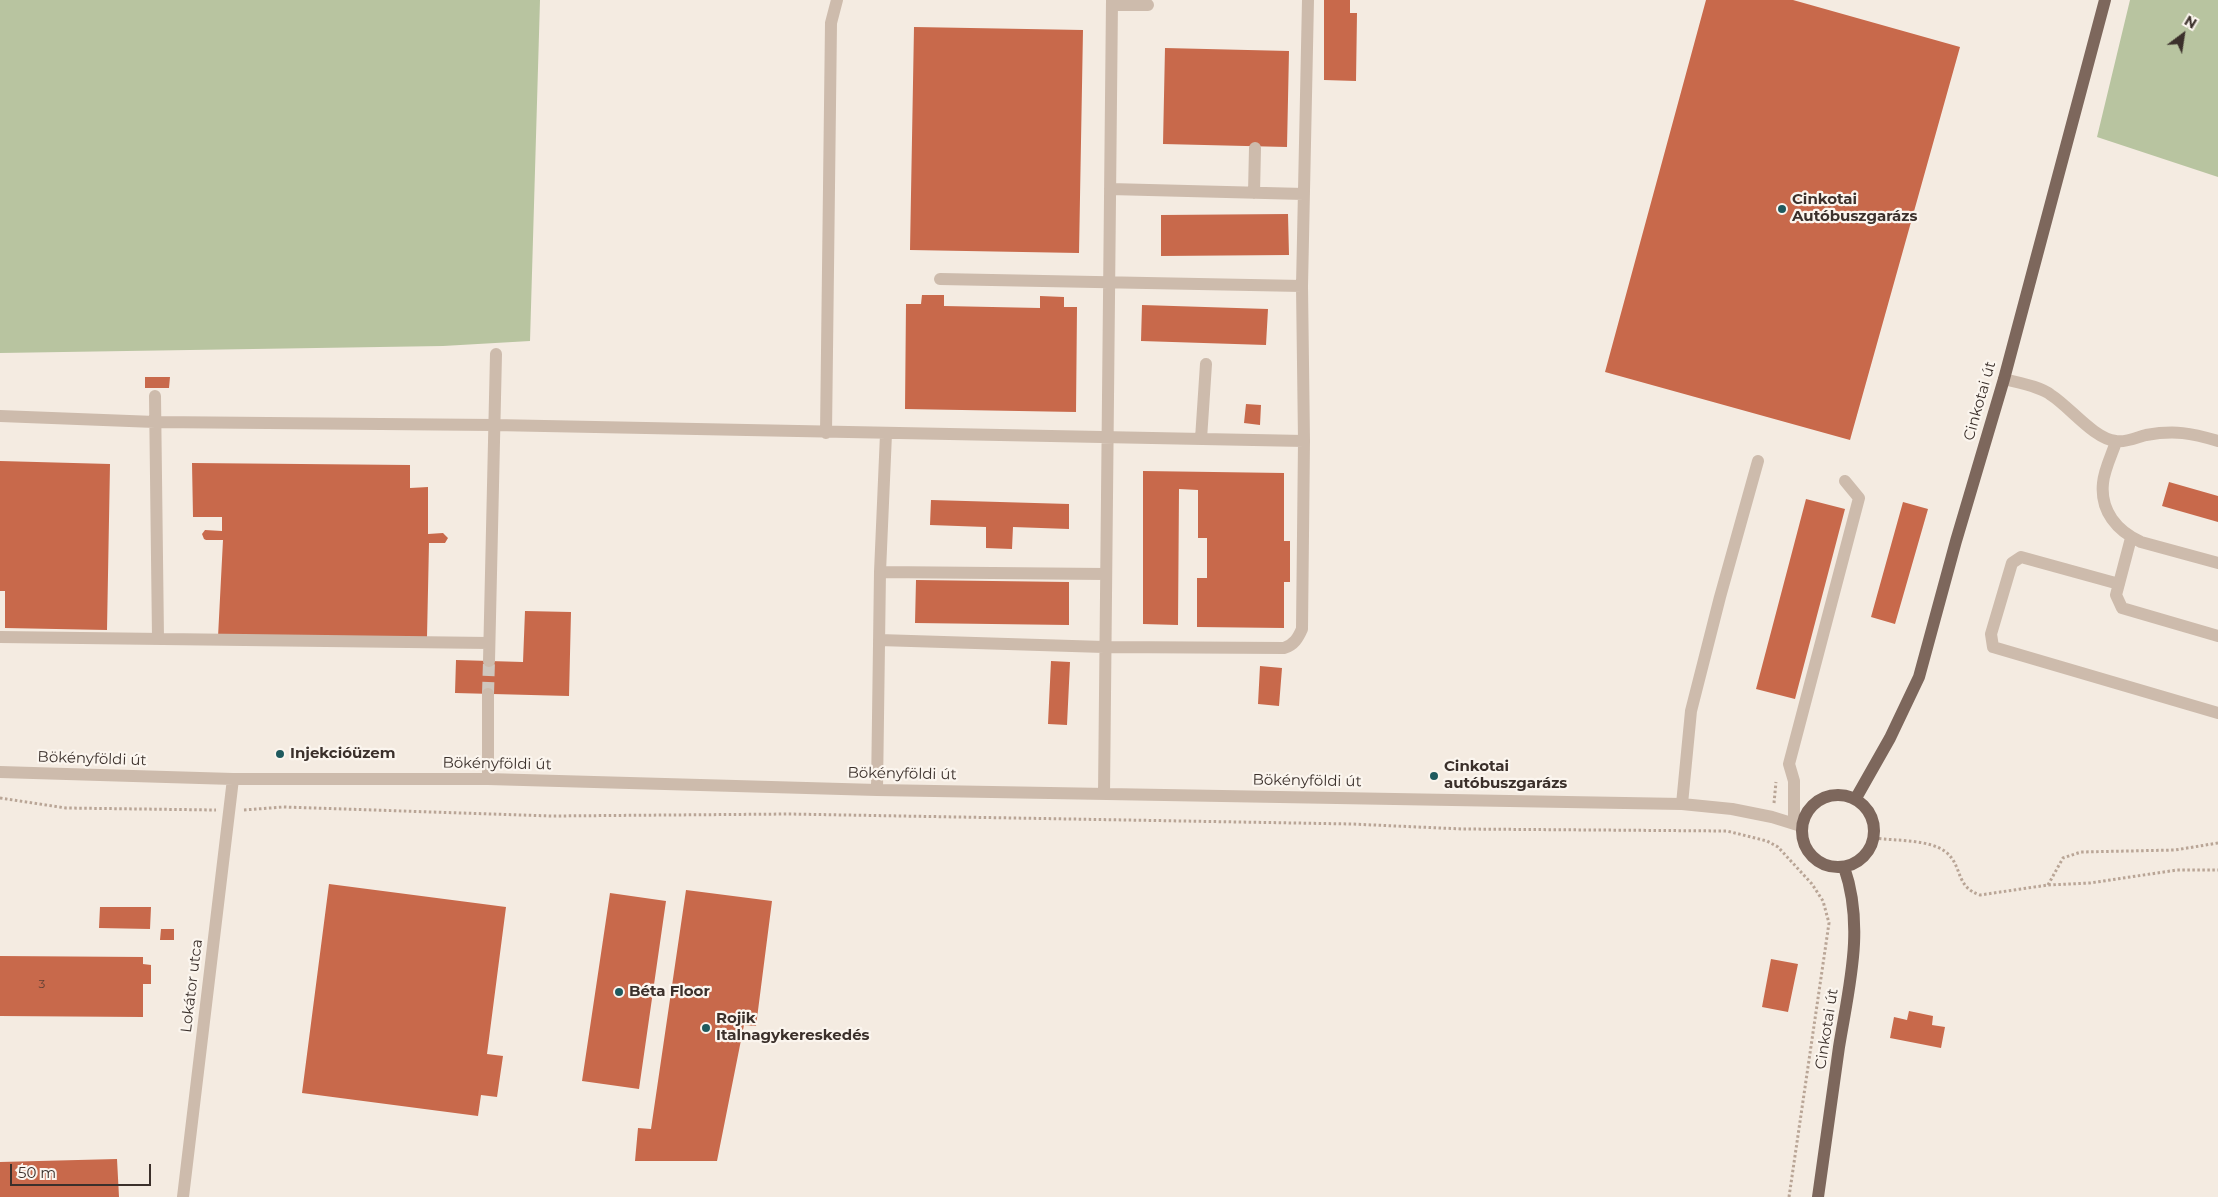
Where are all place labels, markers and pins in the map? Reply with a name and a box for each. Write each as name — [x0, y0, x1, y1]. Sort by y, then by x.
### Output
place label: Cinkotai Autóbuszgarázs — [1792, 191, 1917, 226]
marker: Cinkotai Autóbuszgarázs — [1776, 203, 1788, 215]
place label: Injekcióüzem — [290, 745, 396, 763]
marker: Injekcióüzem — [274, 748, 286, 760]
place label: Cinkotai autóbuszgarázs — [1444, 758, 1567, 793]
marker: Cinkotai autóbuszgarázs — [1428, 770, 1440, 782]
place label: Béta Floor — [629, 983, 710, 1001]
marker: Béta Floor — [613, 986, 625, 998]
place label: Rojik Italnagykereskedés — [716, 1010, 870, 1045]
marker: Rojik Italnagykereskedés — [700, 1022, 712, 1034]

